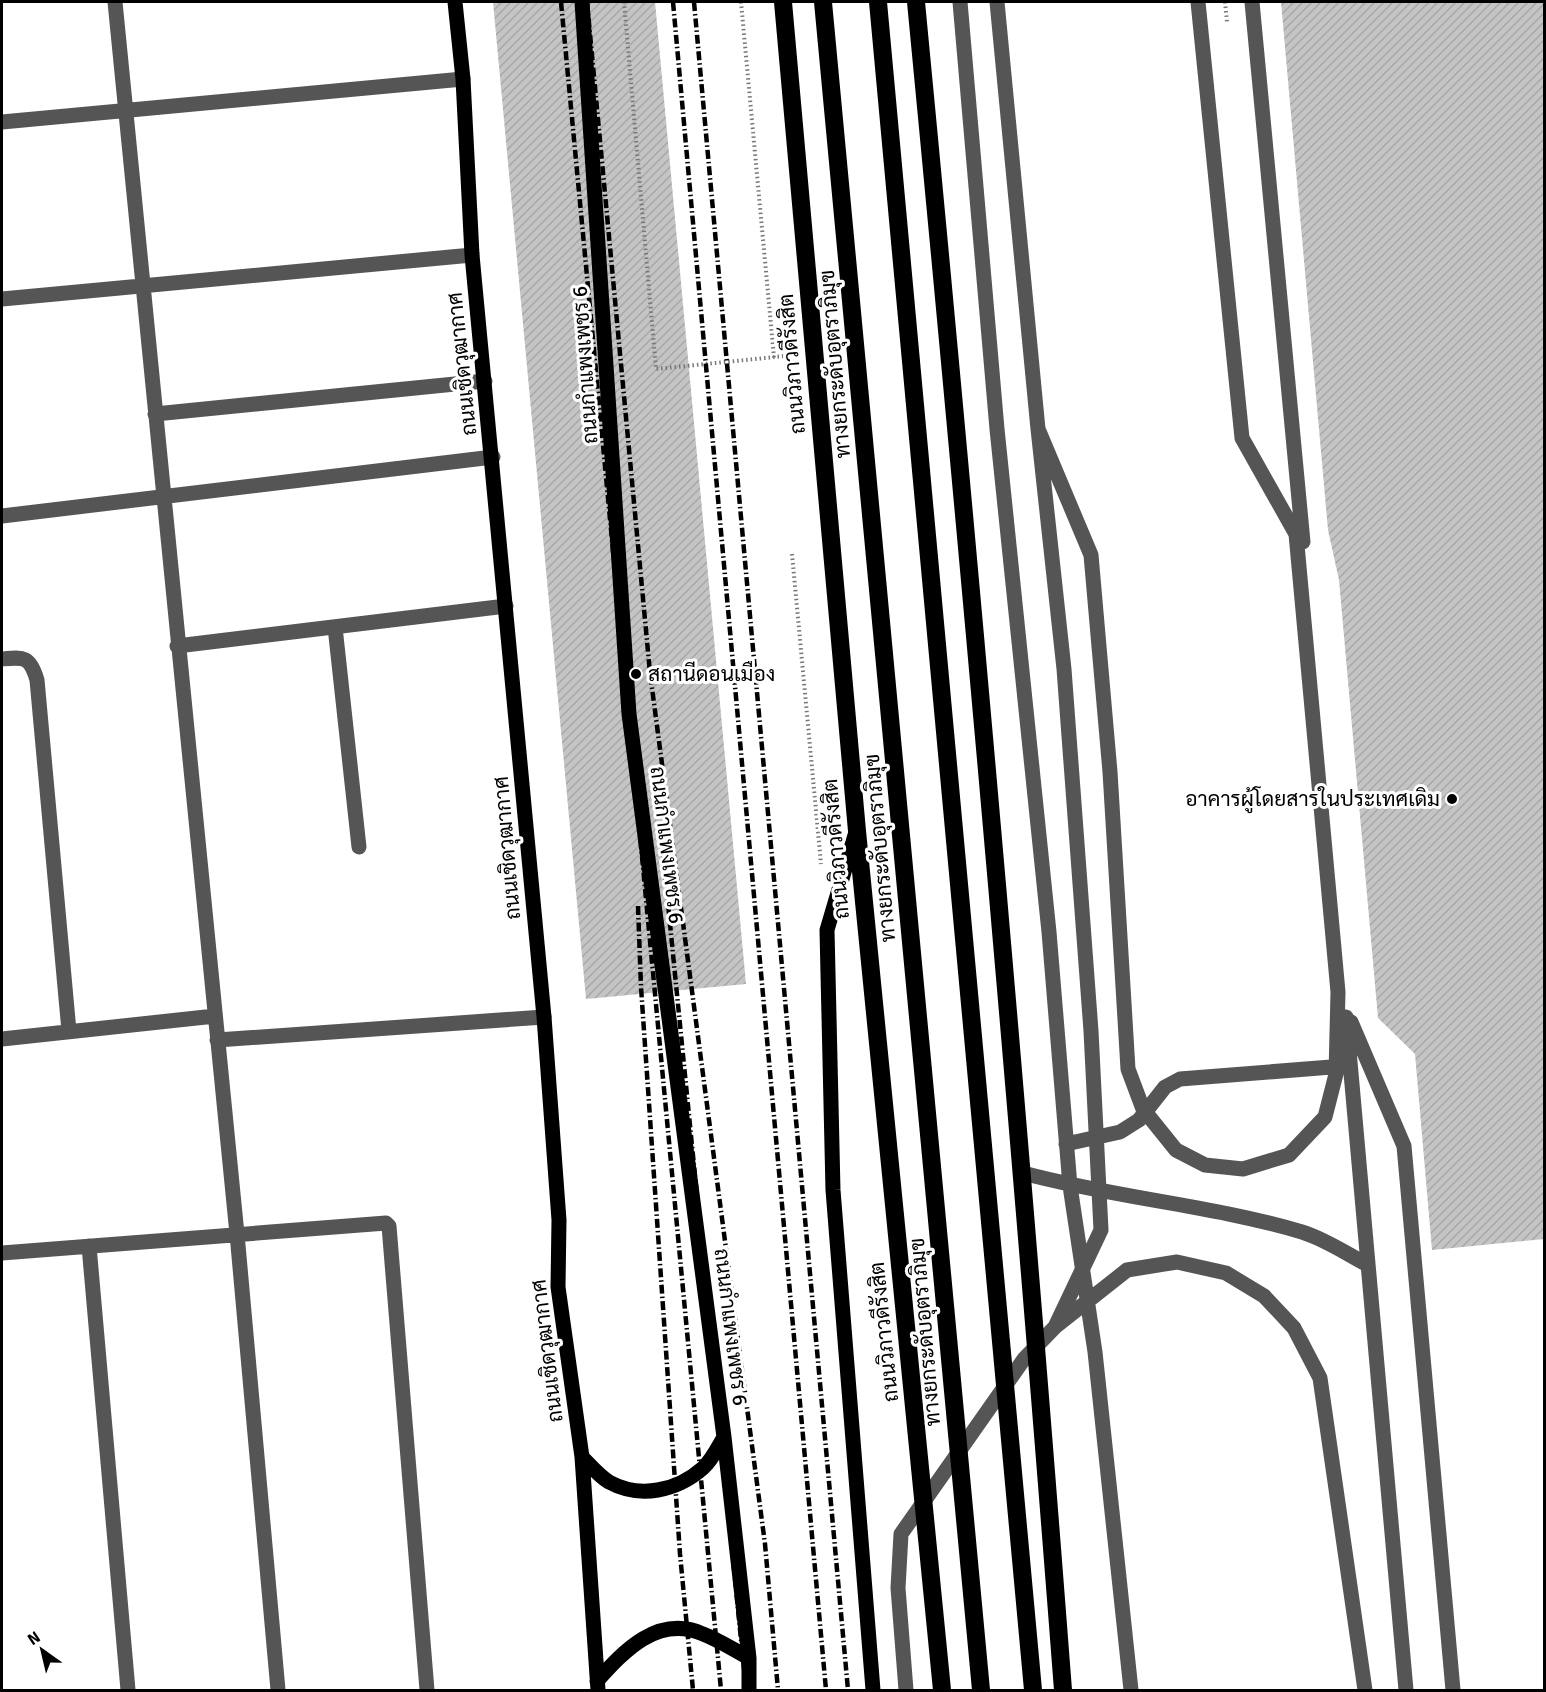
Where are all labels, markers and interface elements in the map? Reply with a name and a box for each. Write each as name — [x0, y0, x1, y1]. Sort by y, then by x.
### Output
street label: ทางยกระดับอุตราภิมุข — [814, 269, 857, 459]
street label: ถนนกำแพงเพชร 6 — [567, 285, 603, 445]
street label: ถนนเชิดวุฒากาศ — [442, 291, 483, 437]
street label: ถนนวิภาวดีรังสิต — [773, 293, 811, 435]
place label: สถานีดอนเมือง — [648, 660, 775, 687]
marker: สถานีดอนเมือง — [629, 667, 643, 681]
street label: ทางยกระดับอุตราภิมุข — [859, 753, 902, 943]
street label: ถนนกำแพงเพชร 6 — [644, 765, 690, 925]
street label: ถนนเชิดวุฒากาศ — [488, 775, 527, 921]
street label: ถนนวิภาวดีรังสิต — [817, 778, 855, 920]
place label: อาคารผู้โดยสารในประเทศเดิม — [1185, 786, 1440, 814]
marker: อาคารผู้โดยสารในประเทศเดิม — [1445, 792, 1459, 806]
street label: ทางยกระดับอุตราภิมุข — [904, 1237, 947, 1427]
street label: ถนนกำแพงเพชร 6 — [708, 1247, 754, 1407]
street label: ถนนวิภาวดีรังสิต — [864, 1261, 904, 1403]
street label: ถนนเชิดวุฒากาศ — [525, 1278, 570, 1424]
north arrow — [12, 1620, 72, 1680]
text: N — [24, 1627, 44, 1650]

